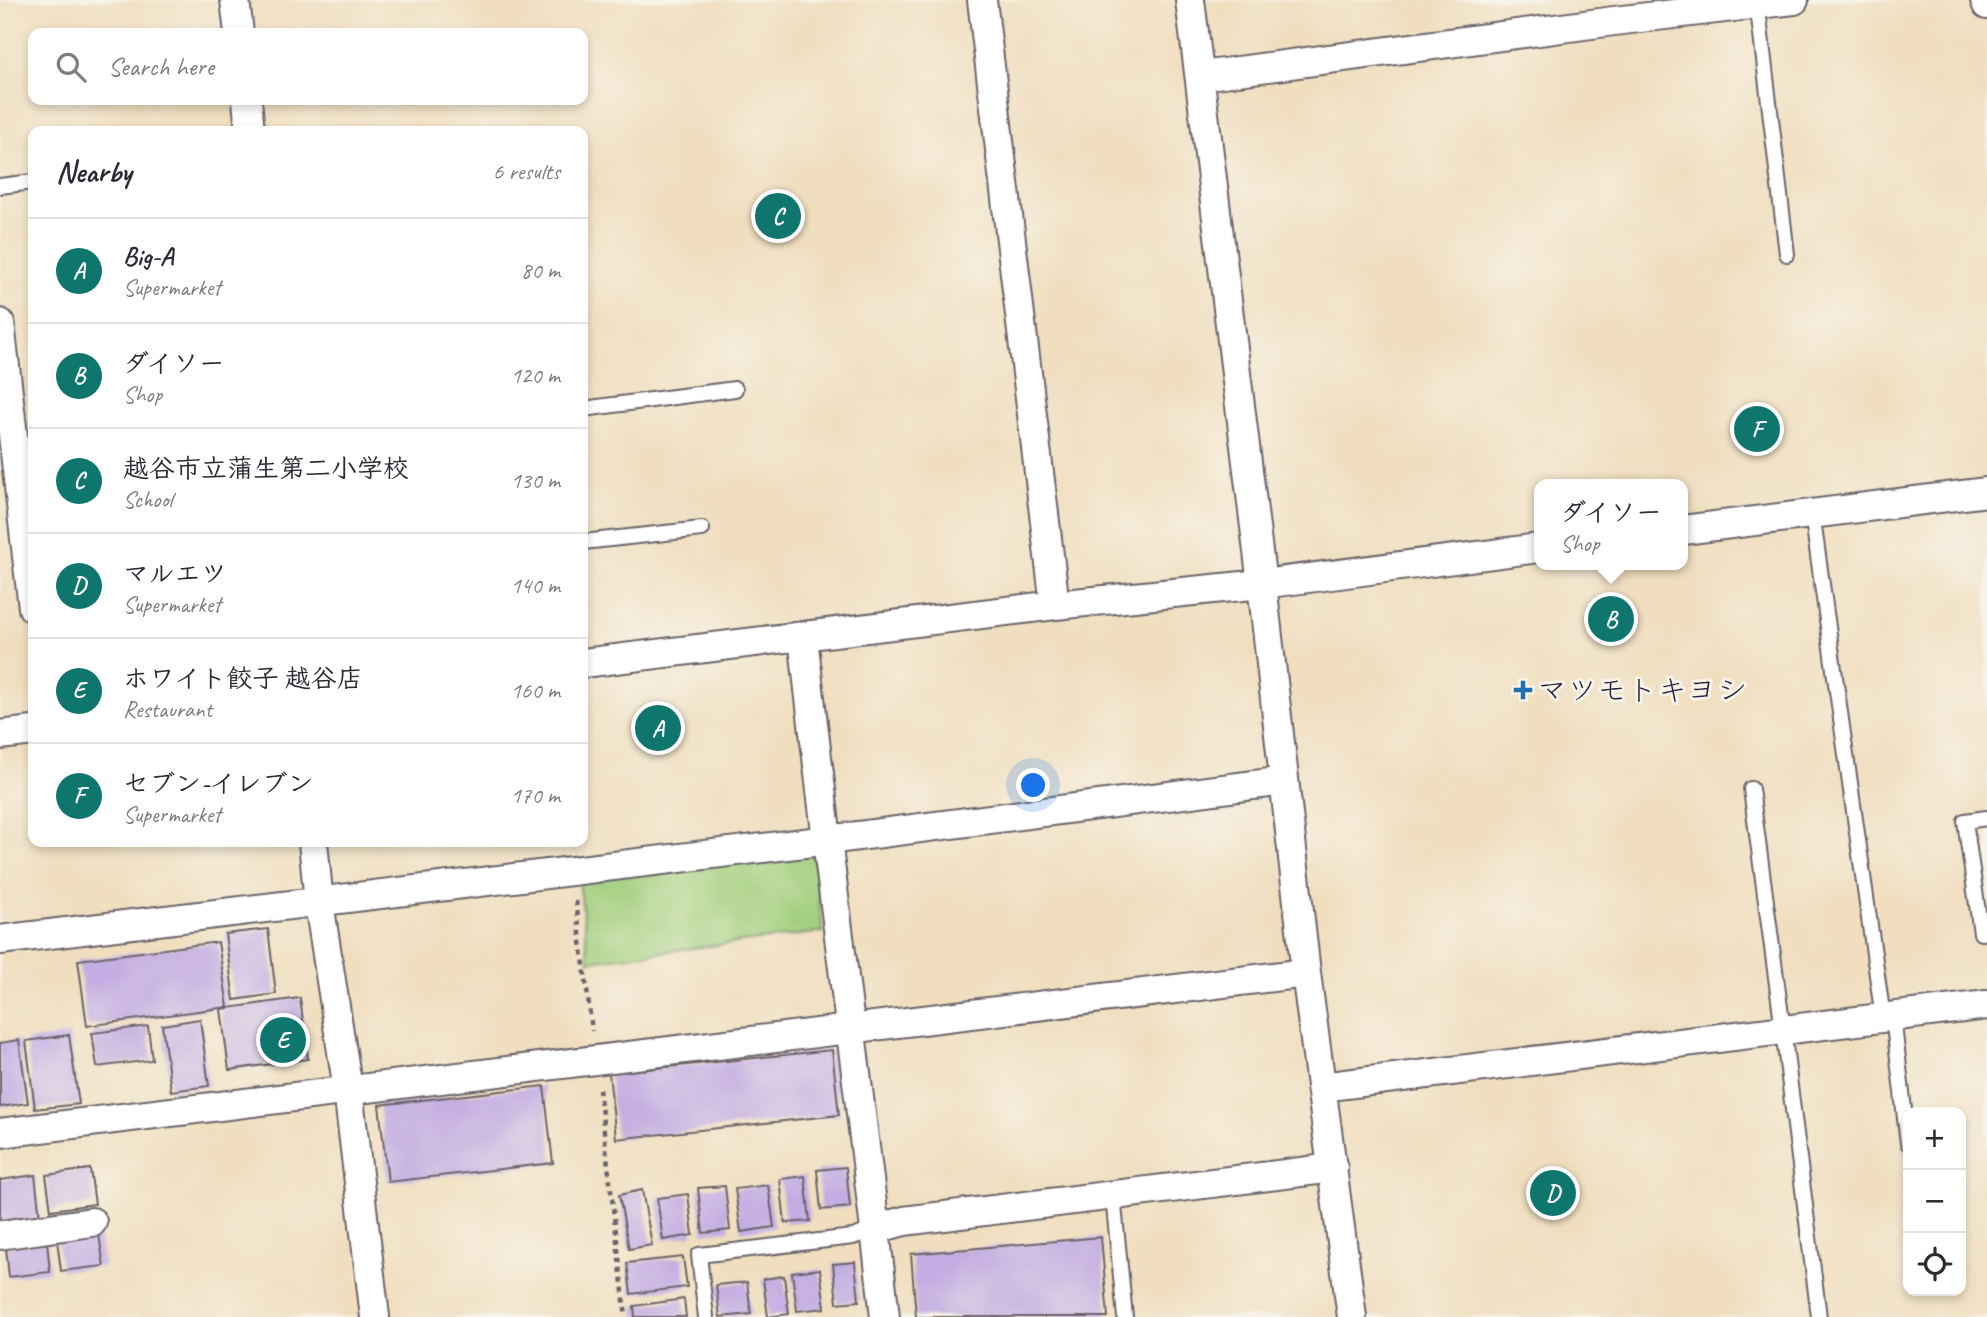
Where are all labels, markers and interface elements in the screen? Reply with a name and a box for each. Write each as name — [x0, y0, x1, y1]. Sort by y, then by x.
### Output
search box — [28, 28, 588, 105]
icon: search — [52, 48, 90, 86]
text: Search here — [108, 50, 214, 83]
text: Nearby — [56, 153, 132, 191]
text: 6 results — [493, 157, 560, 186]
pin: C — [755, 190, 801, 242]
text: Big-A — [123, 240, 173, 273]
text: A — [73, 256, 85, 285]
text: 80 m — [521, 256, 560, 285]
text: Supermarket — [123, 273, 221, 302]
text: ダイソー — [123, 347, 224, 380]
text: B — [73, 361, 85, 390]
text: 120 m — [511, 361, 560, 390]
text: Shop — [123, 380, 162, 409]
pin: F — [1734, 403, 1780, 455]
text: 越谷市立蒲生第二小学校 — [123, 452, 409, 485]
text: C — [74, 466, 84, 495]
text: 130 m — [511, 466, 560, 495]
popup — [1534, 479, 1688, 570]
text: School — [123, 485, 172, 514]
text: ダイソー — [1560, 496, 1662, 529]
text: Shop — [1560, 529, 1599, 558]
text: マルエツ — [123, 557, 226, 590]
text: D — [72, 571, 86, 600]
text: 140 m — [511, 571, 560, 600]
text: Supermarket — [123, 590, 221, 619]
pin: B — [1588, 593, 1634, 645]
text: ホワイト餃子 越谷店 — [123, 662, 363, 695]
place label: マツモトキヨシ — [1537, 671, 1747, 709]
text: E — [73, 676, 85, 705]
text: 160 m — [511, 676, 560, 705]
marker: マツモトキヨシ — [1515, 682, 1531, 698]
text: Restaurant — [123, 695, 212, 724]
pin: A — [635, 702, 681, 754]
text: セブン-イレブン — [123, 767, 313, 800]
your location — [1016, 768, 1050, 802]
text: F — [74, 781, 84, 810]
text: 170 m — [511, 781, 560, 810]
text: Supermarket — [123, 800, 221, 829]
pin: E — [260, 1014, 306, 1066]
map controls — [1903, 1107, 1966, 1296]
button: + — [1903, 1107, 1966, 1170]
pin: D — [1530, 1167, 1576, 1219]
button: − — [1903, 1170, 1966, 1233]
button: locate — [1903, 1233, 1966, 1296]

